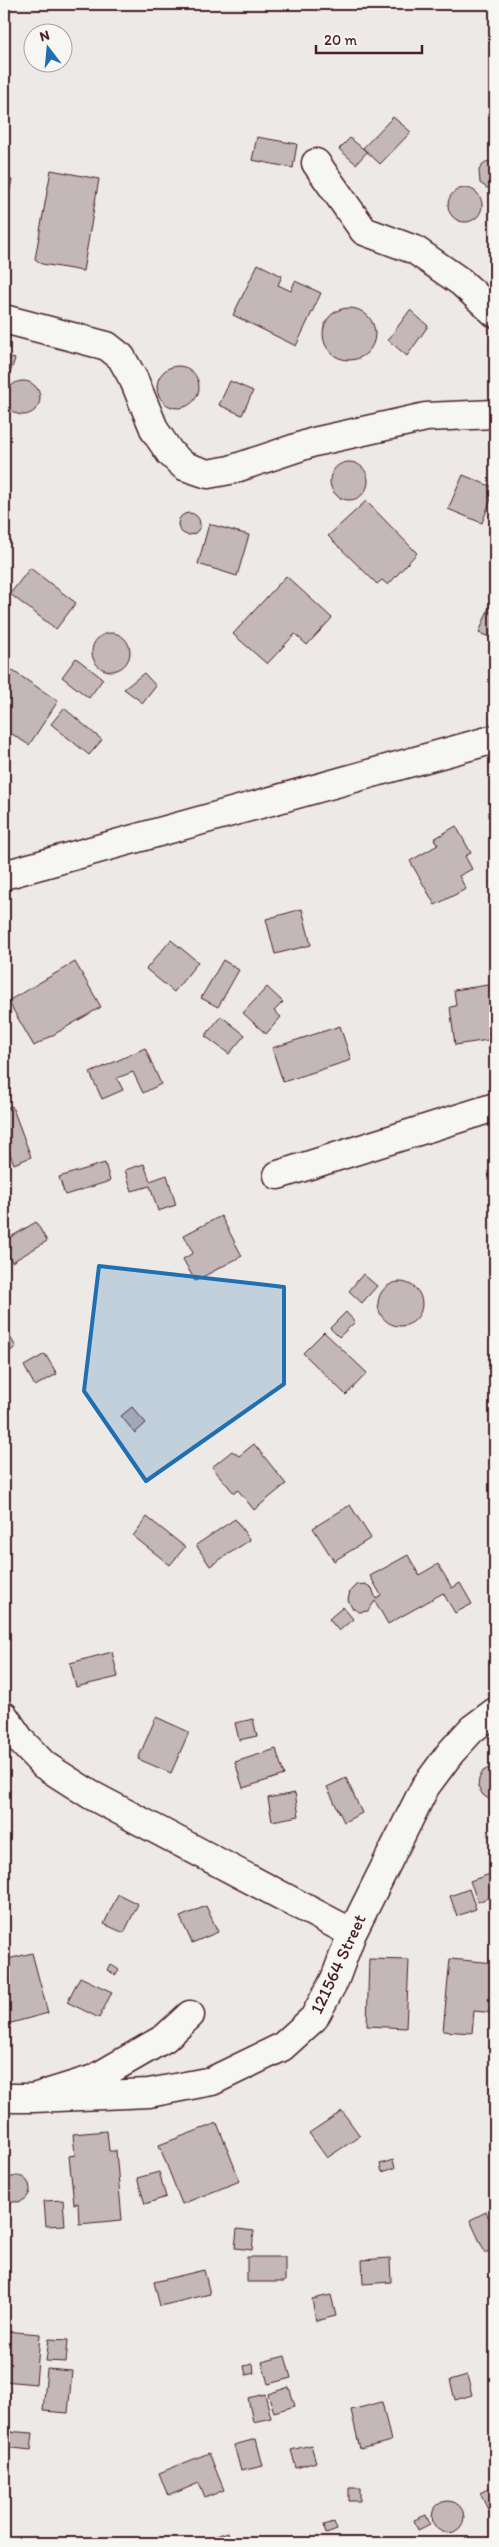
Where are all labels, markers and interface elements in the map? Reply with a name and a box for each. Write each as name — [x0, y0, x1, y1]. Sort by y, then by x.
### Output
north arrow — [22, 22, 72, 72]
scale bar — [316, 22, 423, 54]
text: N — [38, 27, 51, 45]
text: 20 m — [324, 31, 358, 49]
street label: 121564 Street — [305, 1910, 371, 2017]

